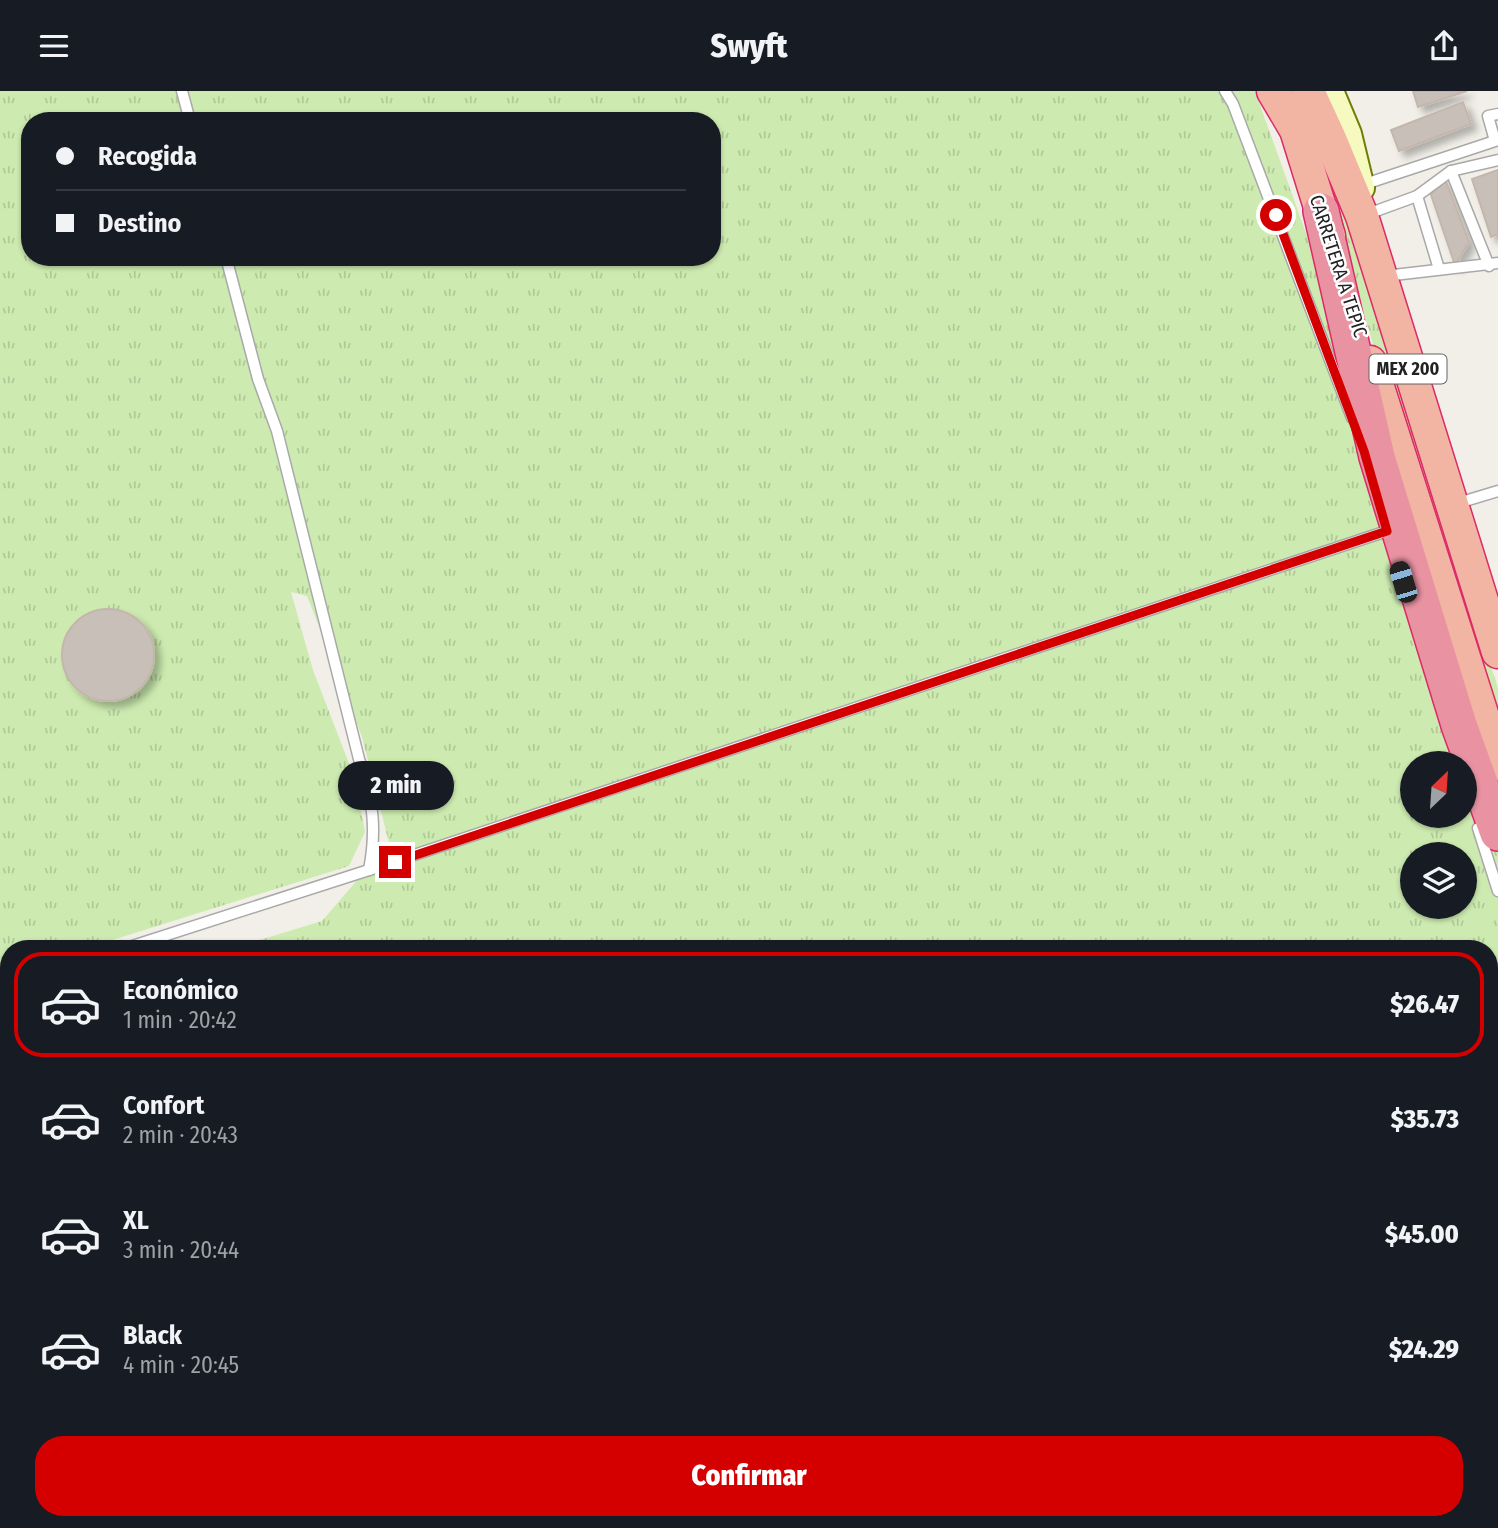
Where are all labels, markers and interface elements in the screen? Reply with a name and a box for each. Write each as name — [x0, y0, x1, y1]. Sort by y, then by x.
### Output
icon: menu — [35, 27, 73, 65]
text: Swyft — [711, 27, 787, 65]
icon: share — [1425, 27, 1463, 65]
text: Recogida — [98, 141, 197, 172]
street label: CARRETERA A TEPIC — [1305, 192, 1373, 341]
route start — [1260, 199, 1292, 231]
text: Destino — [98, 208, 181, 239]
road number: MEX 200 — [1370, 355, 1446, 383]
car — [1387, 559, 1420, 605]
north arrow — [1400, 751, 1477, 828]
map controls — [1400, 751, 1477, 919]
callout: 2 min — [337, 761, 453, 809]
text: 2 min — [371, 771, 421, 799]
button: layers — [1400, 842, 1477, 919]
route end — [379, 846, 411, 878]
icon: car — [39, 973, 102, 1036]
text: Económico — [123, 975, 238, 1006]
text: $26.47 — [1390, 989, 1459, 1020]
text: 1 min · 20:42 — [123, 1006, 237, 1034]
icon: car — [39, 1088, 102, 1151]
text: Confort — [123, 1090, 204, 1121]
text: $35.73 — [1391, 1104, 1459, 1135]
text: 2 min · 20:43 — [123, 1121, 238, 1149]
icon: car — [39, 1203, 102, 1266]
text: XL — [123, 1205, 149, 1236]
text: $45.00 — [1385, 1219, 1459, 1250]
text: 3 min · 20:44 — [123, 1236, 239, 1264]
icon: car — [39, 1318, 102, 1381]
text: Black — [123, 1320, 182, 1351]
text: $24.29 — [1389, 1334, 1459, 1365]
text: 4 min · 20:45 — [123, 1351, 239, 1379]
button: Confirmar — [35, 1436, 1463, 1516]

